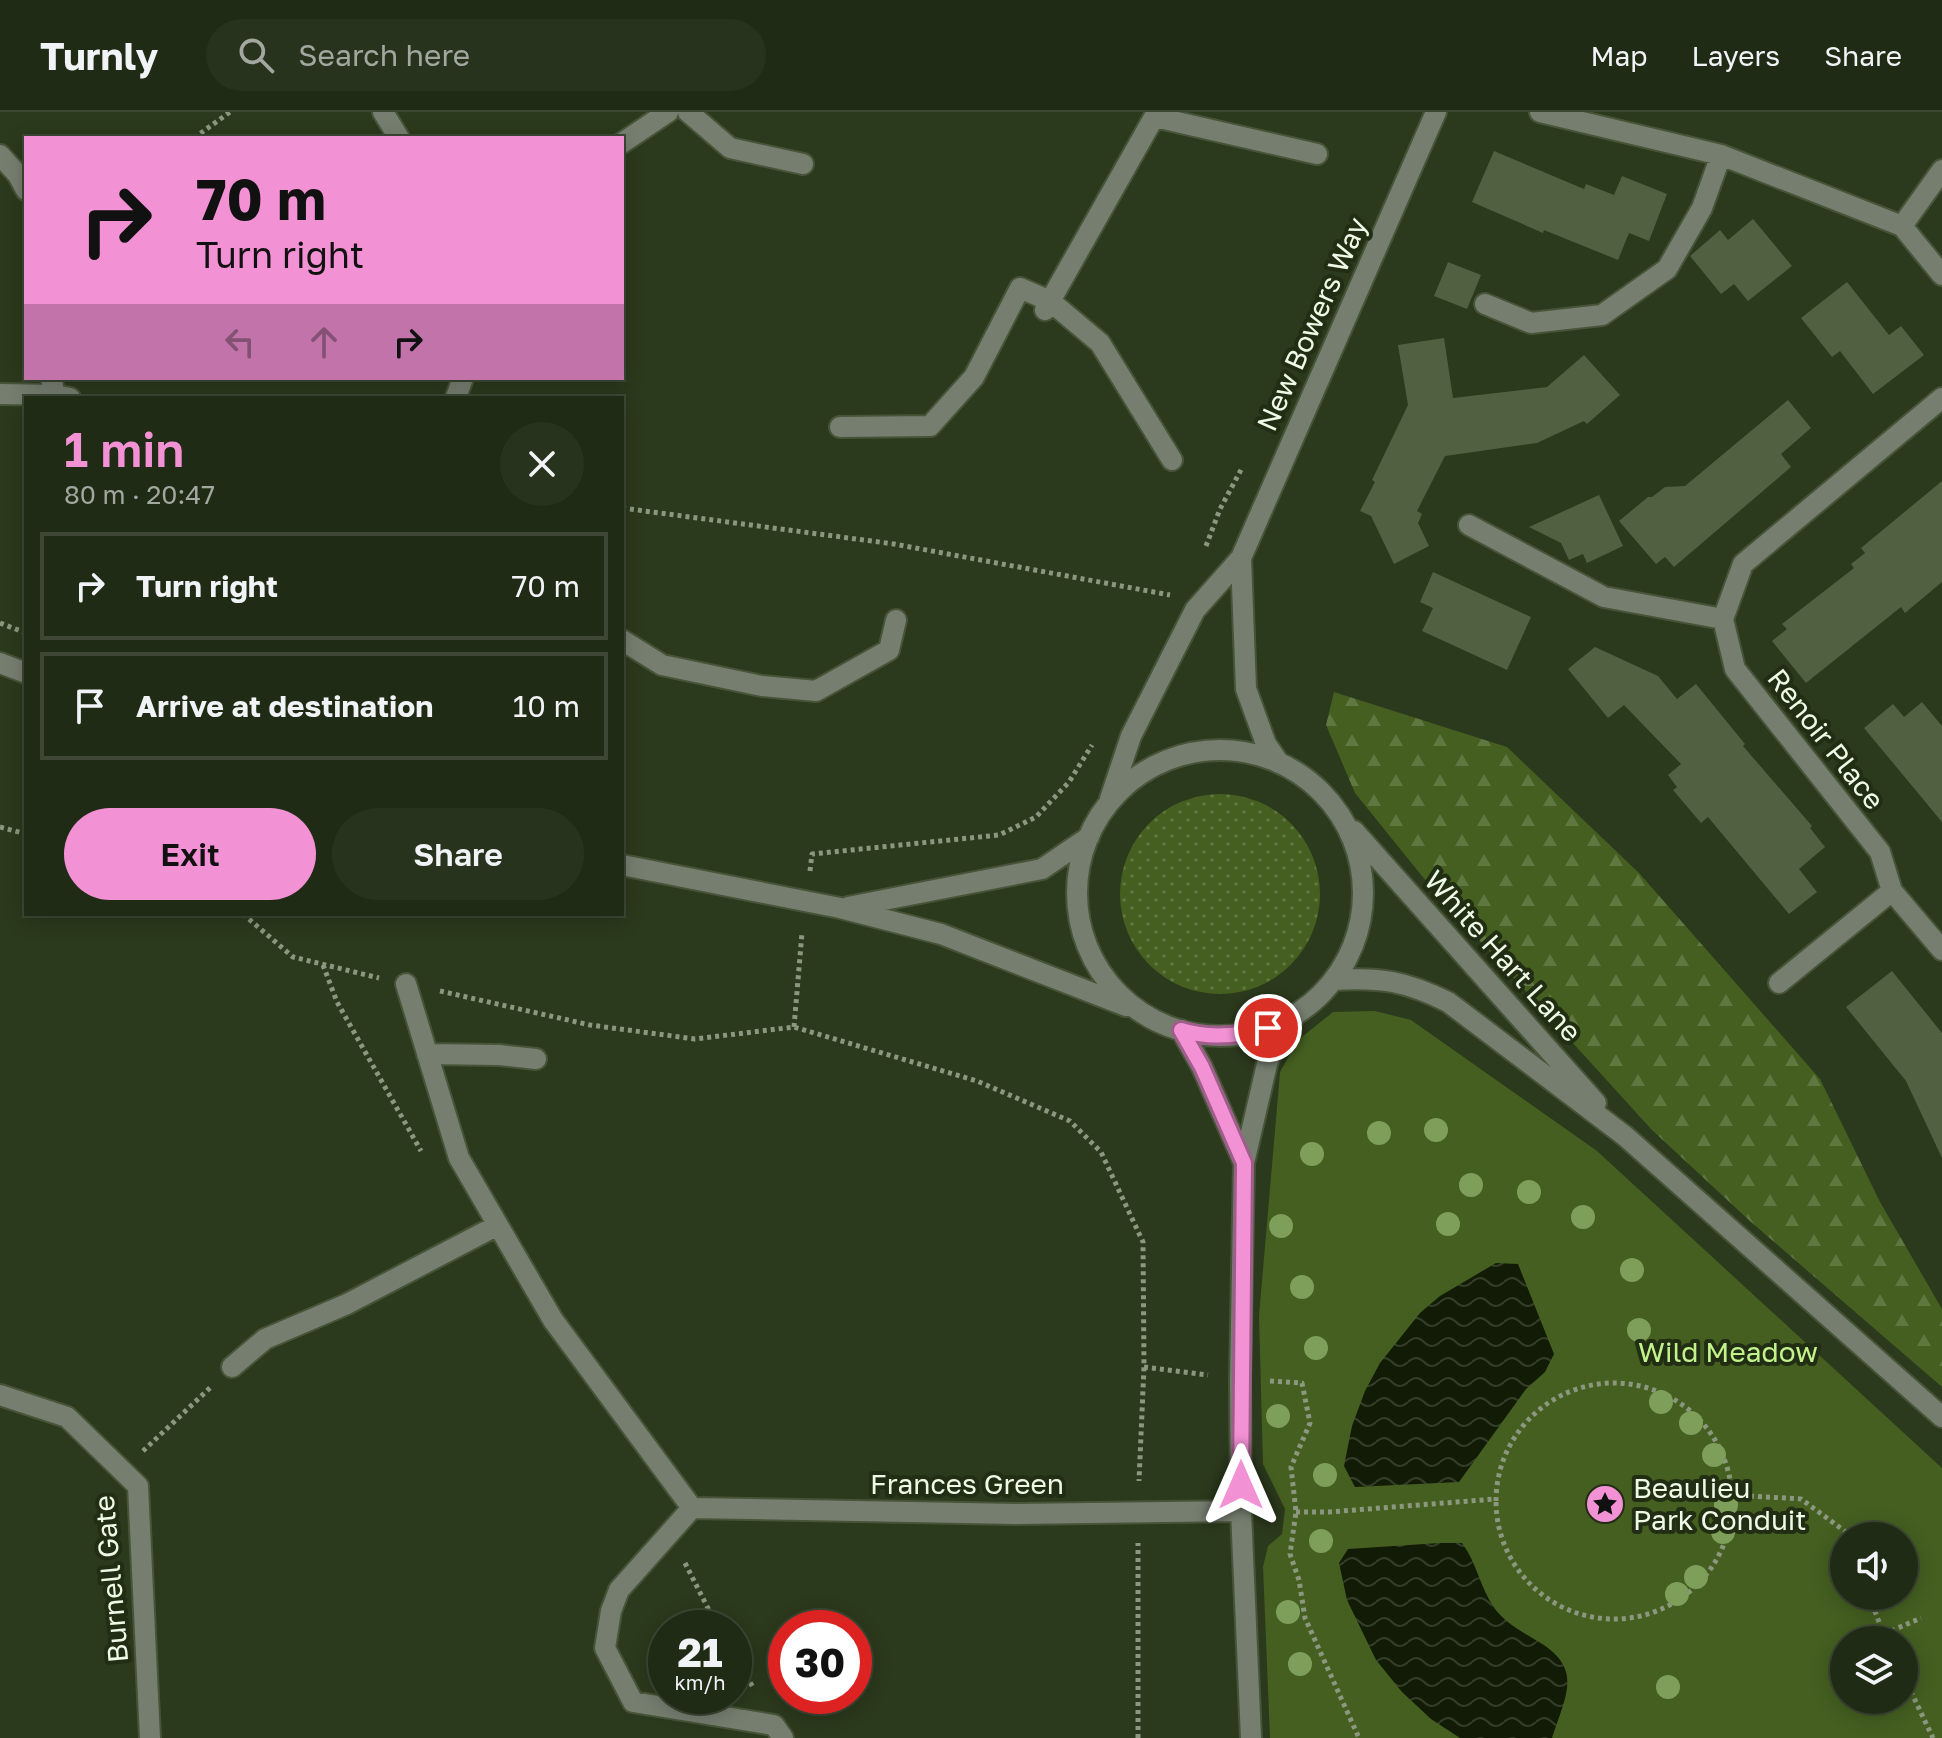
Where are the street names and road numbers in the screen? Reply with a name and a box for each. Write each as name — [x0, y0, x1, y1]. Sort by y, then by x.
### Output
street label: New Bowers Way — [1250, 212, 1374, 436]
street label: Renoir Place — [1761, 662, 1891, 815]
street label: White Hart Lane — [1418, 863, 1589, 1048]
street label: Frances Green — [870, 1467, 1064, 1500]
street label: Burnell Gate — [87, 1494, 134, 1664]

